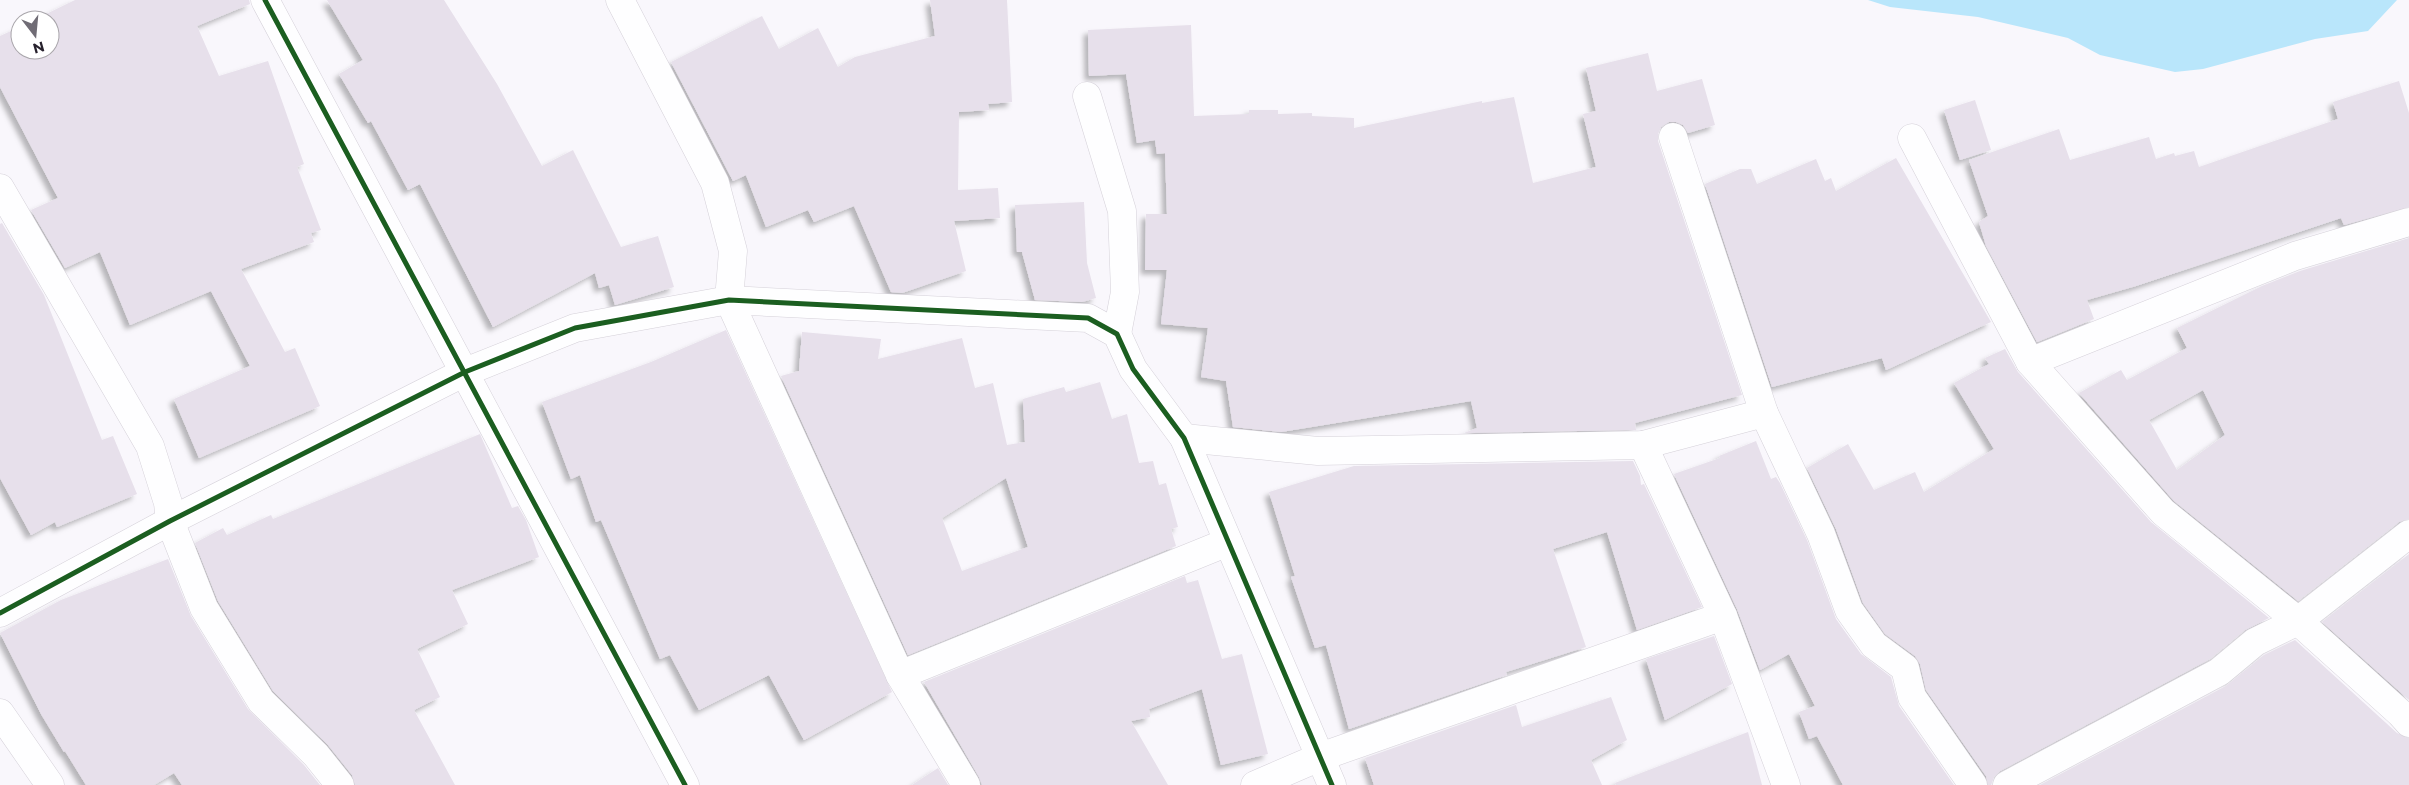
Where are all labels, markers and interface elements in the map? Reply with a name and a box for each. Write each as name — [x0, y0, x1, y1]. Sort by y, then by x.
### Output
north arrow — [10, 10, 60, 60]
text: N — [31, 37, 47, 58]

